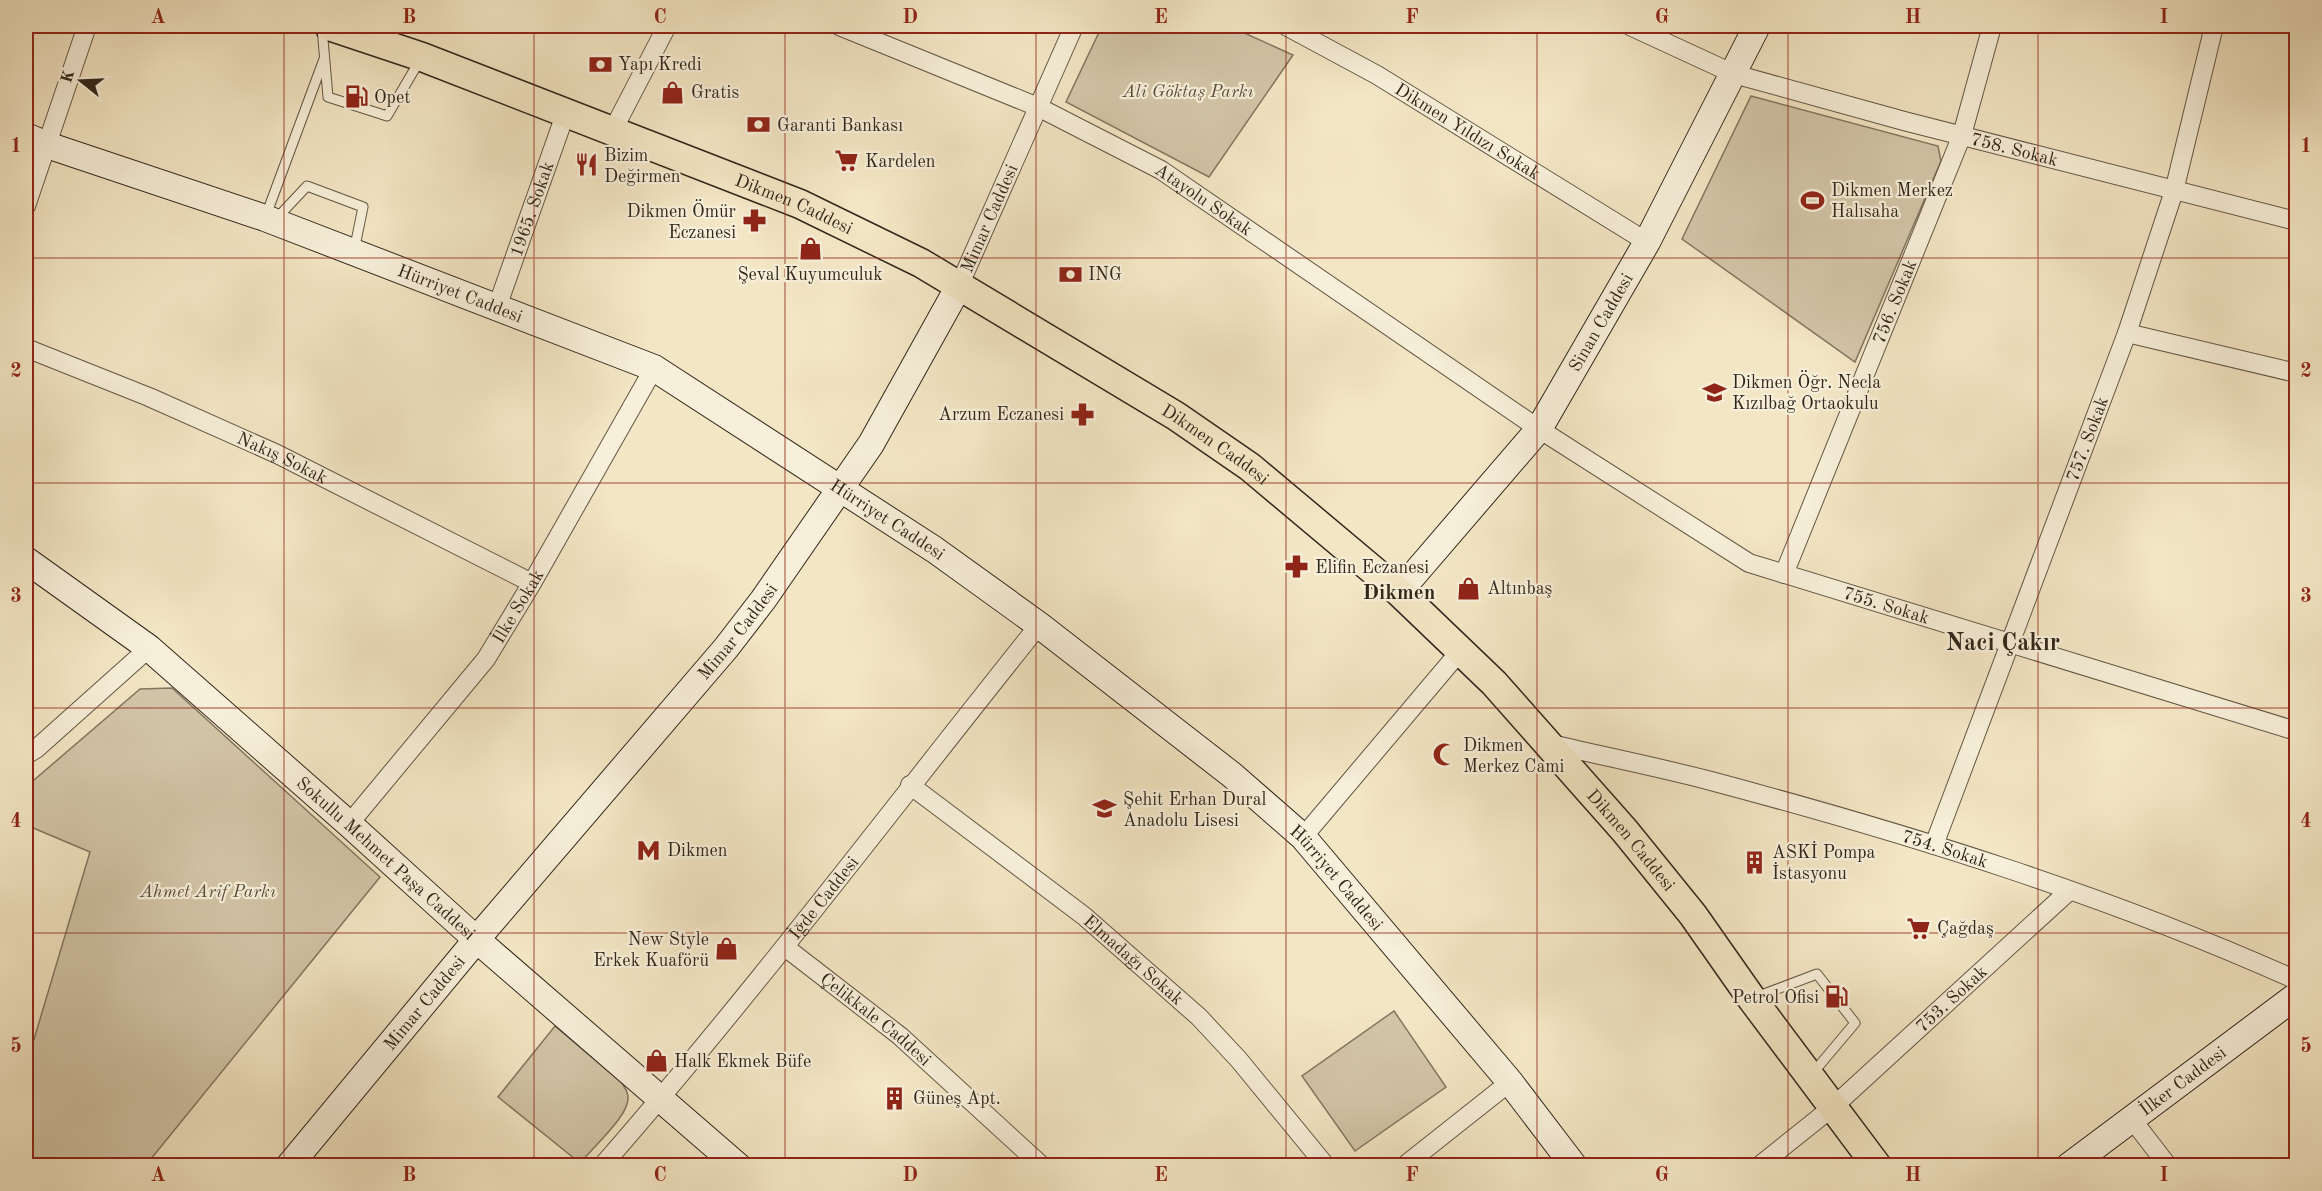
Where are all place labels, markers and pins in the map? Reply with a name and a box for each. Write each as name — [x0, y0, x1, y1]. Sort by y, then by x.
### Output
bank icon: Yapı Kredi — [587, 51, 613, 77]
place label: Yapı Kredi — [618, 56, 702, 74]
shop icon: Gratis — [660, 79, 686, 105]
fuel station icon: Opet — [343, 84, 369, 110]
place label: Gratis — [691, 84, 739, 102]
place label: Opet — [374, 89, 411, 107]
bank icon: Garanti Bankası — [746, 112, 772, 138]
place label: Garanti Bankası — [777, 117, 903, 135]
place label: Bizim Değirmen — [604, 147, 681, 186]
supermarket icon: Kardelen — [834, 148, 860, 174]
restaurant icon: Bizim Değirmen — [573, 152, 599, 178]
place label: Kardelen — [865, 153, 936, 171]
place label: Dikmen Merkez Halısaha — [1831, 182, 1953, 221]
sports icon: Dikmen Merkez Halısaha — [1800, 187, 1826, 213]
place label: Dikmen Ömür Eczanesi — [627, 199, 737, 242]
pharmacy icon: Dikmen Ömür Eczanesi — [741, 208, 767, 234]
shop icon: Şeval Kuyumculuk — [797, 235, 823, 261]
bank icon: ING — [1057, 261, 1083, 287]
place label: Şeval Kuyumculuk — [737, 266, 883, 284]
place label: ING — [1088, 266, 1122, 284]
place label: Dikmen Öğr. Necla Kızılbağ Ortaokulu — [1732, 370, 1881, 413]
school or university icon: Dikmen Öğr. Necla Kızılbağ Ortaokulu — [1701, 379, 1727, 405]
pharmacy icon: Arzum Eczanesi — [1069, 401, 1095, 427]
place label: Arzum Eczanesi — [938, 406, 1064, 424]
pharmacy icon: Elifin Eczanesi — [1284, 554, 1310, 580]
place label: Elifin Eczanesi — [1315, 559, 1429, 577]
shop icon: Altınbaş — [1456, 575, 1482, 601]
place label: Altınbaş — [1487, 580, 1553, 598]
place label: Dikmen Merkez Cami — [1463, 737, 1565, 776]
mosque icon: Dikmen Merkez Cami — [1432, 742, 1458, 768]
place label: Şehit Erhan Dural Anadolu Lisesi — [1123, 791, 1267, 830]
school or university icon: Şehit Erhan Dural Anadolu Lisesi — [1092, 796, 1118, 822]
metro station icon: Dikmen — [636, 837, 662, 863]
place label: ASKİ Pompa İstasyonu — [1772, 841, 1875, 883]
place label: Dikmen — [667, 842, 728, 860]
building icon: ASKİ Pompa İstasyonu — [1741, 849, 1767, 875]
supermarket icon: Çağdaş — [1906, 915, 1932, 941]
place label: Çağdaş — [1937, 920, 1994, 938]
place label: New Style Erkek Kuaförü — [593, 931, 709, 970]
shop icon: New Style Erkek Kuaförü — [714, 936, 740, 962]
fuel station icon: Petrol Ofisi — [1824, 984, 1850, 1010]
place label: Petrol Ofisi — [1732, 989, 1819, 1007]
shop icon: Halk Ekmek Büfe — [643, 1048, 669, 1074]
place label: Halk Ekmek Büfe — [674, 1053, 811, 1071]
building icon: Güneş Apt. — [882, 1085, 908, 1111]
place label: Güneş Apt. — [913, 1090, 1001, 1108]

